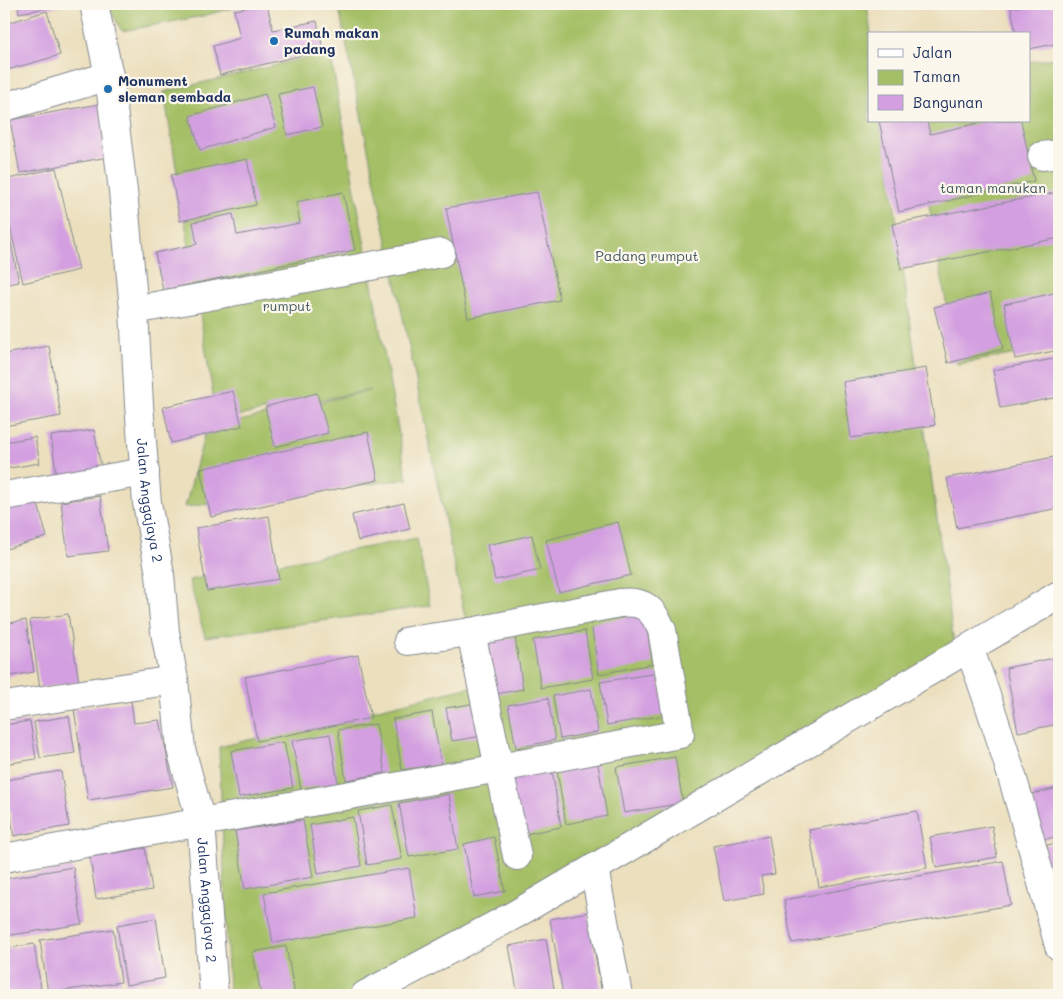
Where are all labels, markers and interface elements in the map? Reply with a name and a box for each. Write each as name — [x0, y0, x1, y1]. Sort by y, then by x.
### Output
place label: Rumah makan padang — [284, 23, 379, 58]
legend — [868, 32, 1030, 122]
marker: Rumah makan padang — [268, 35, 280, 47]
text: Jalan — [913, 42, 952, 62]
text: Taman — [913, 66, 960, 86]
place label: Monument sleman sembada — [118, 71, 232, 106]
marker: Monument sleman sembada — [102, 83, 114, 95]
text: Bangunan — [913, 92, 983, 112]
park label: taman manukan — [940, 178, 1046, 197]
park label: Padang rumput — [595, 246, 699, 265]
park label: rumput — [263, 296, 311, 315]
street label: Jalan Anggajaya 2 — [133, 437, 168, 564]
street label: Jalan Anggajaya 2 — [193, 837, 222, 963]

